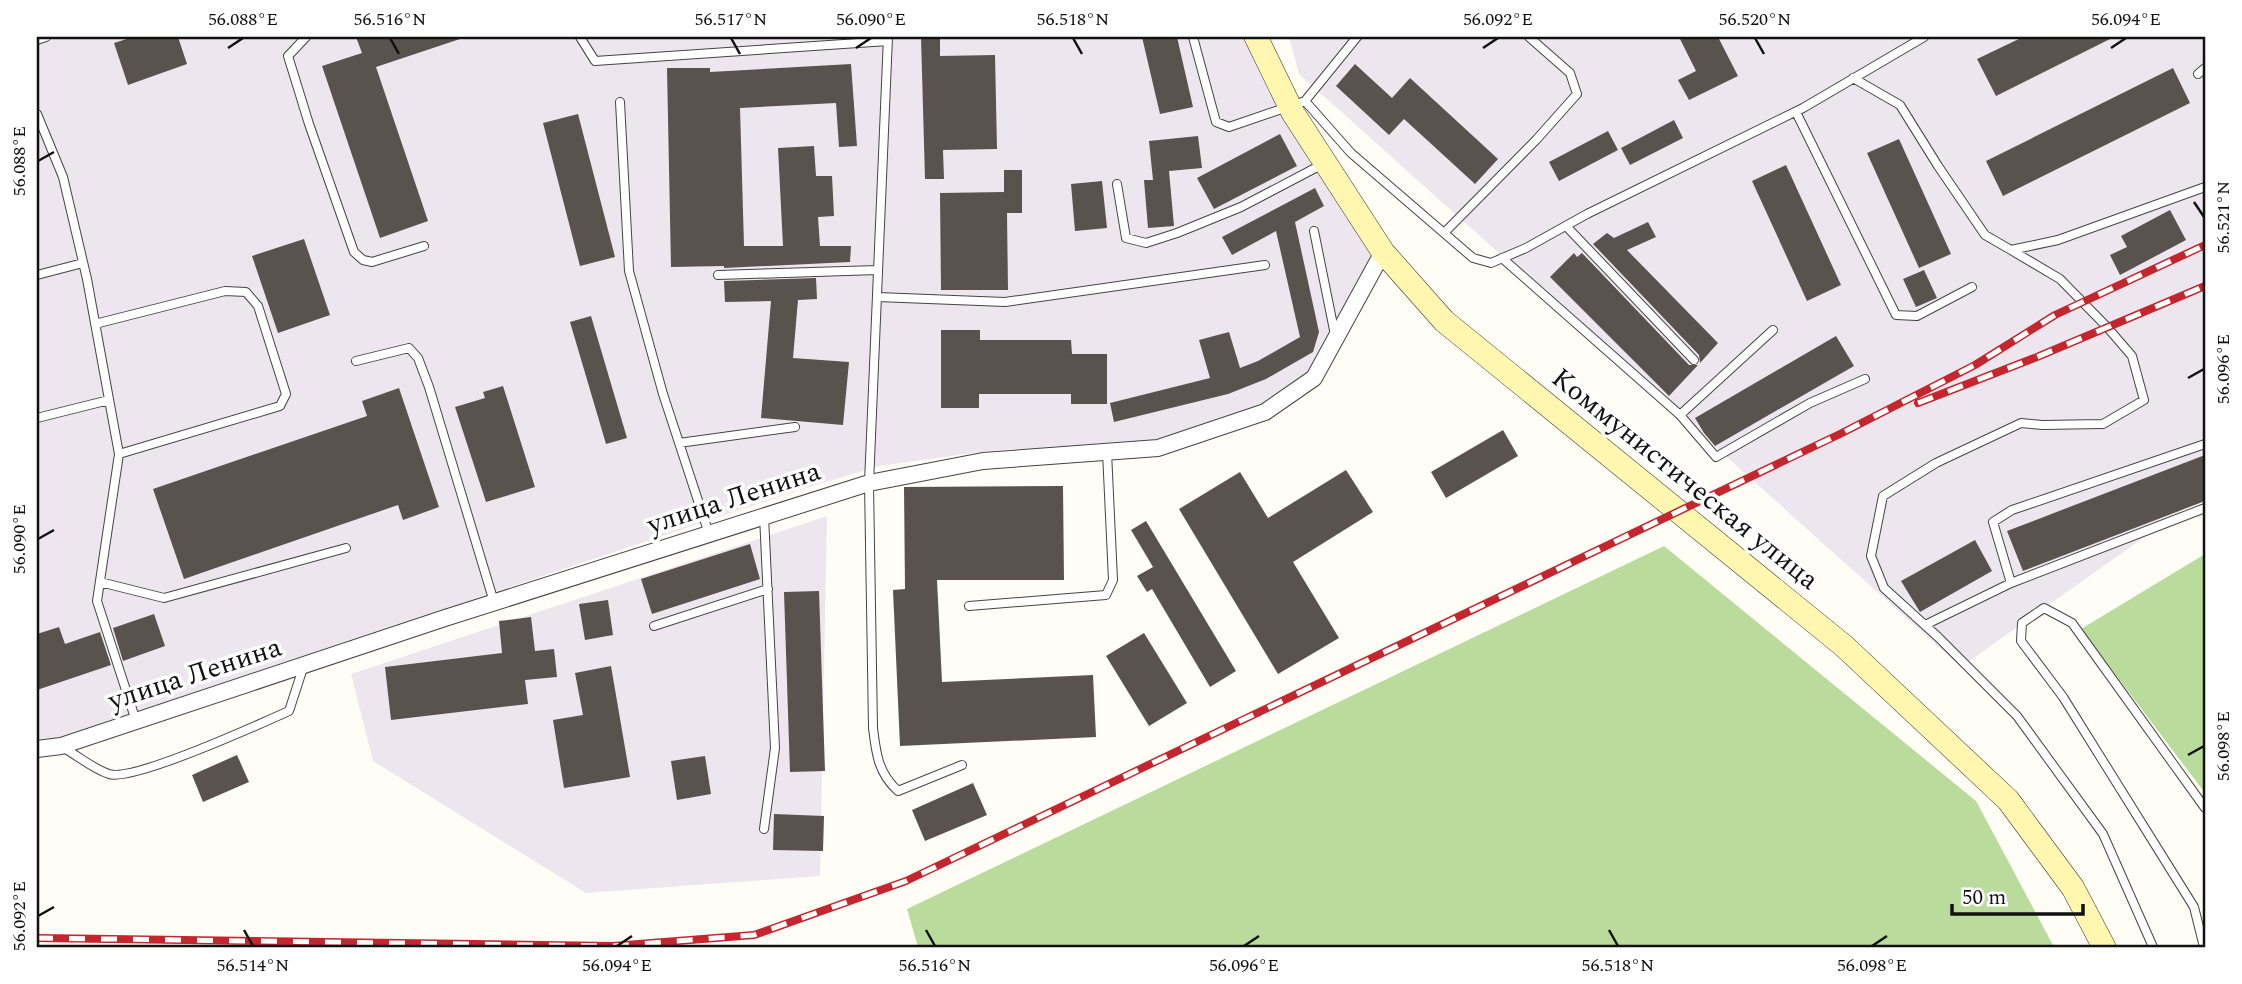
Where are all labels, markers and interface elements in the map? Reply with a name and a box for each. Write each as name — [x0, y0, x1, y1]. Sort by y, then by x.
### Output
text: 56.088°E — [208, 6, 278, 33]
text: 56.516°N — [354, 6, 426, 33]
text: 56.517°N — [695, 6, 767, 33]
text: 56.090°E — [836, 6, 906, 33]
text: 56.518°N — [1037, 6, 1109, 33]
text: 56.092°E — [1463, 6, 1533, 33]
text: 56.520°N — [1719, 6, 1791, 33]
text: 56.094°E — [2091, 6, 2161, 33]
text: 56.088°E — [6, 126, 33, 196]
text: 56.521°N — [2210, 181, 2237, 253]
text: 56.096°E — [2210, 334, 2237, 404]
street label: Коммунистическая улица — [1542, 357, 1828, 601]
street label: улица Ленина — [641, 450, 826, 547]
text: 56.090°E — [6, 504, 33, 574]
street label: улица Ленина — [102, 626, 287, 723]
text: 56.098°E — [2210, 711, 2237, 781]
scale bar — [1952, 872, 2083, 916]
text: 56.092°E — [6, 881, 33, 951]
text: 50 m — [1962, 882, 2006, 914]
text: 56.514°N — [217, 952, 289, 979]
text: 56.094°E — [582, 952, 652, 979]
text: 56.516°N — [899, 952, 971, 979]
text: 56.096°E — [1209, 952, 1279, 979]
text: 56.518°N — [1582, 952, 1654, 979]
text: 56.098°E — [1837, 952, 1907, 979]

